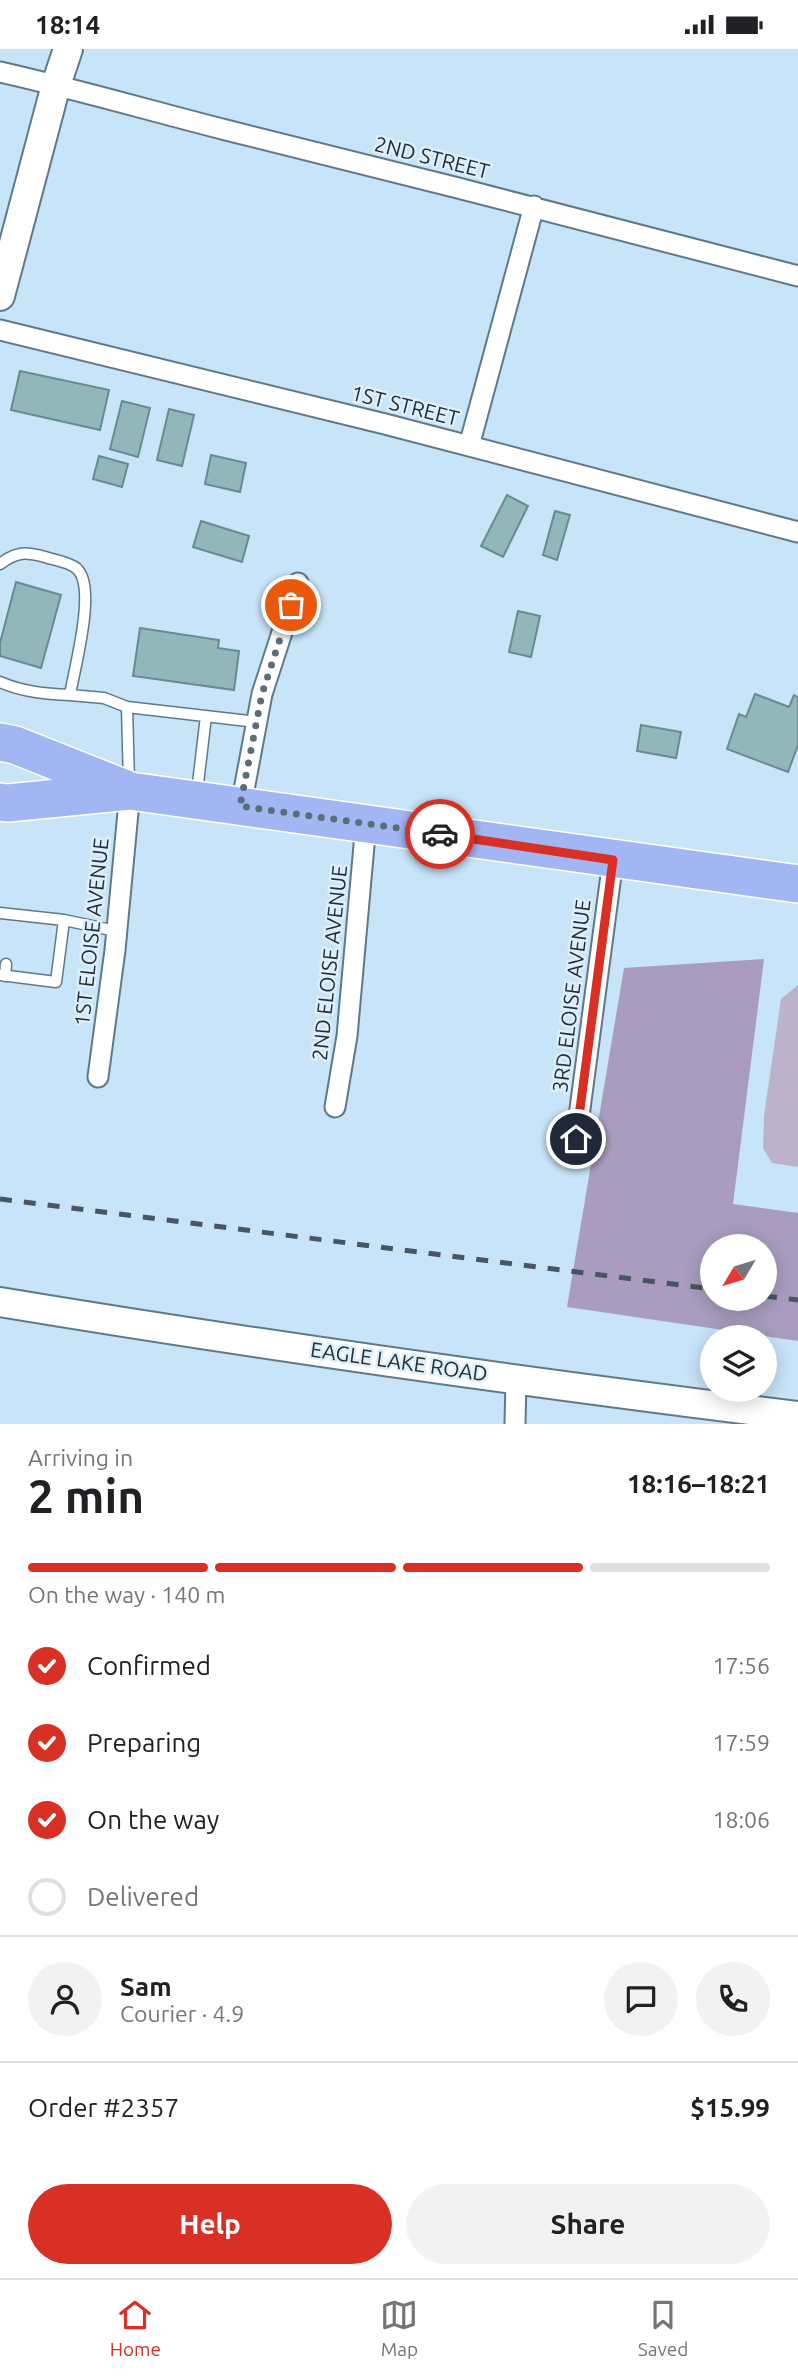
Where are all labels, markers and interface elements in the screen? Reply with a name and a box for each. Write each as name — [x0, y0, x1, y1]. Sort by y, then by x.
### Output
text: 18:14 — [35, 10, 100, 39]
street label: 2ND STREET — [372, 131, 492, 183]
street label: 1ST STREET — [349, 380, 462, 430]
pin — [261, 575, 321, 635]
icon: bag — [272, 586, 310, 624]
courier — [405, 799, 475, 869]
icon: car — [421, 815, 459, 853]
street label: 1ST ELOISE AVENUE — [69, 837, 113, 1027]
street label: 2ND ELOISE AVENUE — [307, 864, 351, 1062]
street label: 3RD ELOISE AVENUE — [547, 898, 595, 1094]
pin — [546, 1109, 606, 1169]
icon: home — [557, 1120, 595, 1158]
north arrow — [700, 1234, 777, 1311]
map controls — [700, 1234, 777, 1402]
button: layers — [700, 1325, 777, 1402]
street label: EAGLE LAKE ROAD — [309, 1337, 489, 1385]
text: Arriving in — [28, 1445, 133, 1470]
text: 18:16–18:21 — [627, 1469, 770, 1498]
text: 2 min — [28, 1470, 144, 1522]
text: On the way · 140 m — [28, 1582, 225, 1607]
icon: check — [28, 1647, 66, 1685]
text: Confirmed — [87, 1651, 211, 1680]
text: 17:56 — [712, 1653, 770, 1678]
icon: check — [28, 1724, 66, 1762]
text: Preparing — [87, 1728, 201, 1757]
text: 17:59 — [712, 1730, 770, 1755]
icon: check — [28, 1801, 66, 1839]
text: On the way — [87, 1805, 219, 1834]
text: 18:06 — [712, 1807, 770, 1832]
text: Delivered — [87, 1882, 199, 1911]
button: person — [28, 1962, 102, 2036]
button: chat — [604, 1962, 678, 2036]
button: phone — [696, 1962, 770, 2036]
text: Sam — [120, 1972, 172, 2001]
text: Courier · 4.9 — [120, 2001, 244, 2026]
text: Order #2357 — [28, 2093, 179, 2122]
text: $15.99 — [690, 2093, 770, 2122]
button: Help — [28, 2184, 392, 2264]
button: Share — [406, 2184, 770, 2264]
tab: Home — [110, 2296, 161, 2360]
tab: Map — [380, 2296, 418, 2360]
tab: Saved — [638, 2296, 688, 2360]

